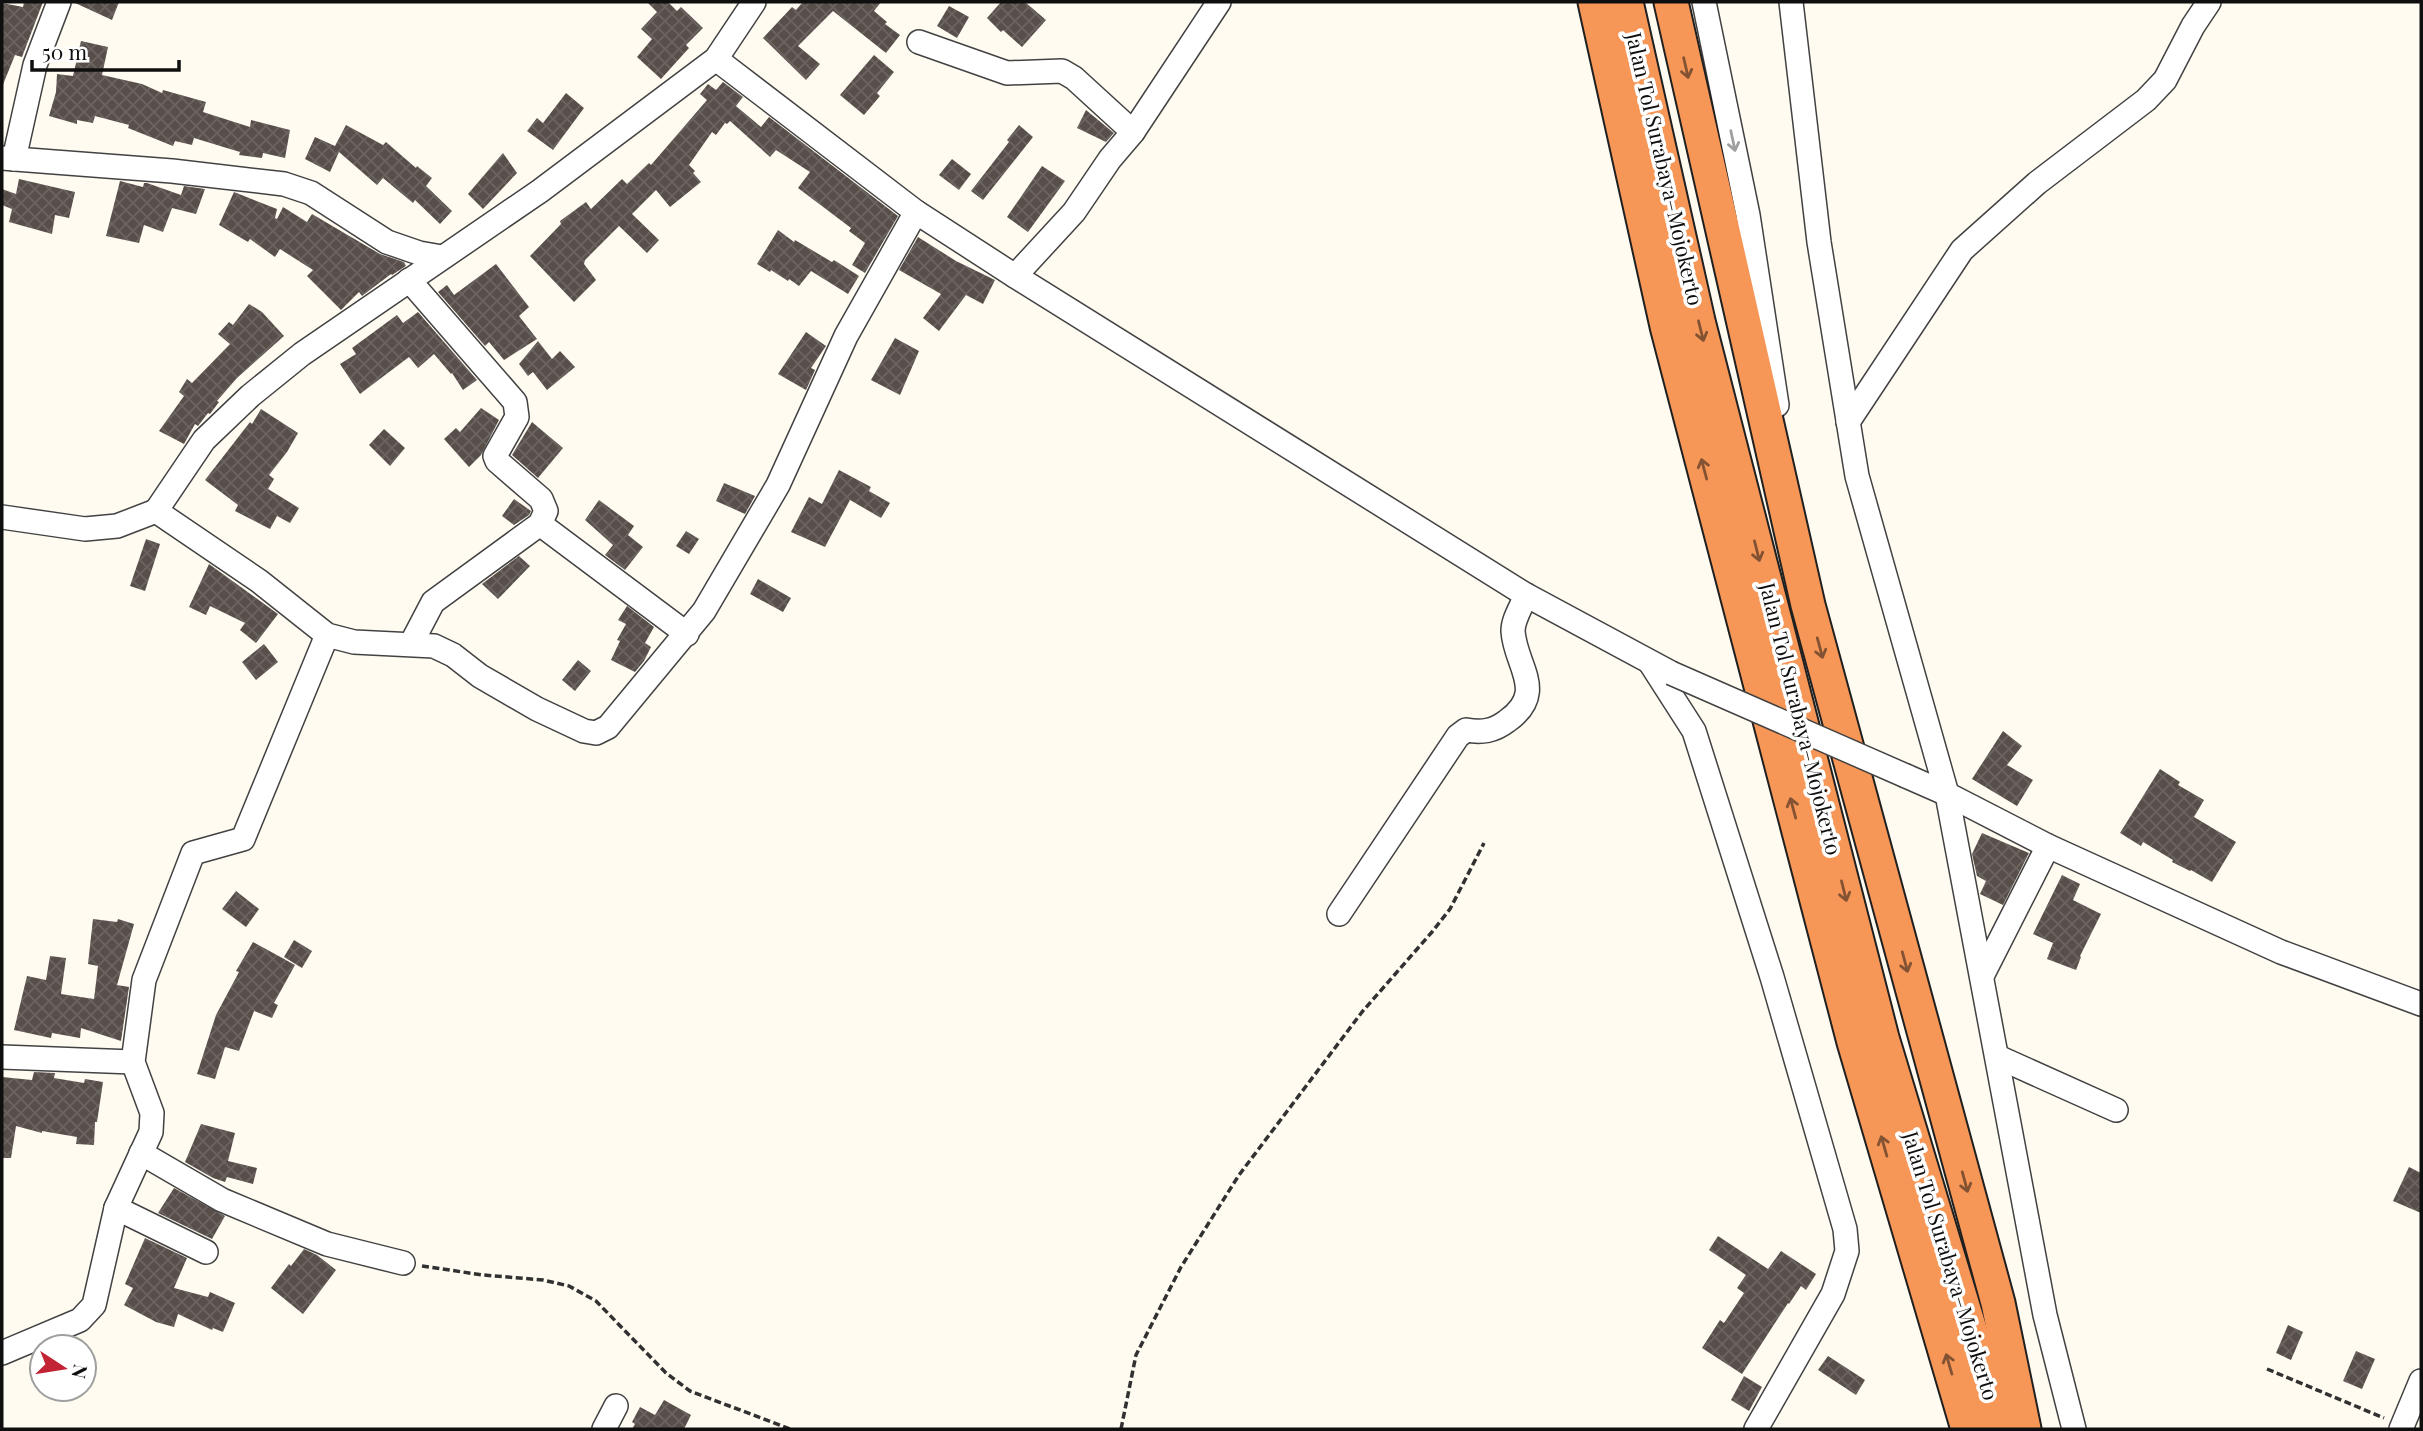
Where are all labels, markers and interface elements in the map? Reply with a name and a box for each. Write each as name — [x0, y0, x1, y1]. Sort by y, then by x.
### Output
scale bar — [32, 28, 178, 72]
street label: Jalan Tol Surabaya–Mojokerto — [1621, 28, 1711, 308]
text: 50 m — [42, 37, 88, 65]
one-way arrow — [1680, 56, 1694, 79]
one-way arrow — [1726, 129, 1740, 152]
one-way arrow — [1695, 319, 1708, 342]
one-way arrow — [1697, 458, 1710, 481]
one-way arrow — [1751, 540, 1764, 562]
street label: Jalan Tol Surabaya–Mojokerto — [1754, 579, 1849, 858]
one-way arrow — [1814, 636, 1827, 659]
one-way arrow — [1786, 797, 1799, 820]
one-way arrow — [1838, 879, 1851, 901]
one-way arrow — [1899, 950, 1912, 973]
street label: Jalan Tol Surabaya–Mojokerto — [1897, 1127, 2006, 1403]
one-way arrow — [1877, 1135, 1890, 1157]
one-way arrow — [1959, 1170, 1972, 1193]
north arrow — [28, 1333, 98, 1403]
one-way arrow — [1941, 1353, 1954, 1375]
text: N — [66, 1362, 95, 1381]

